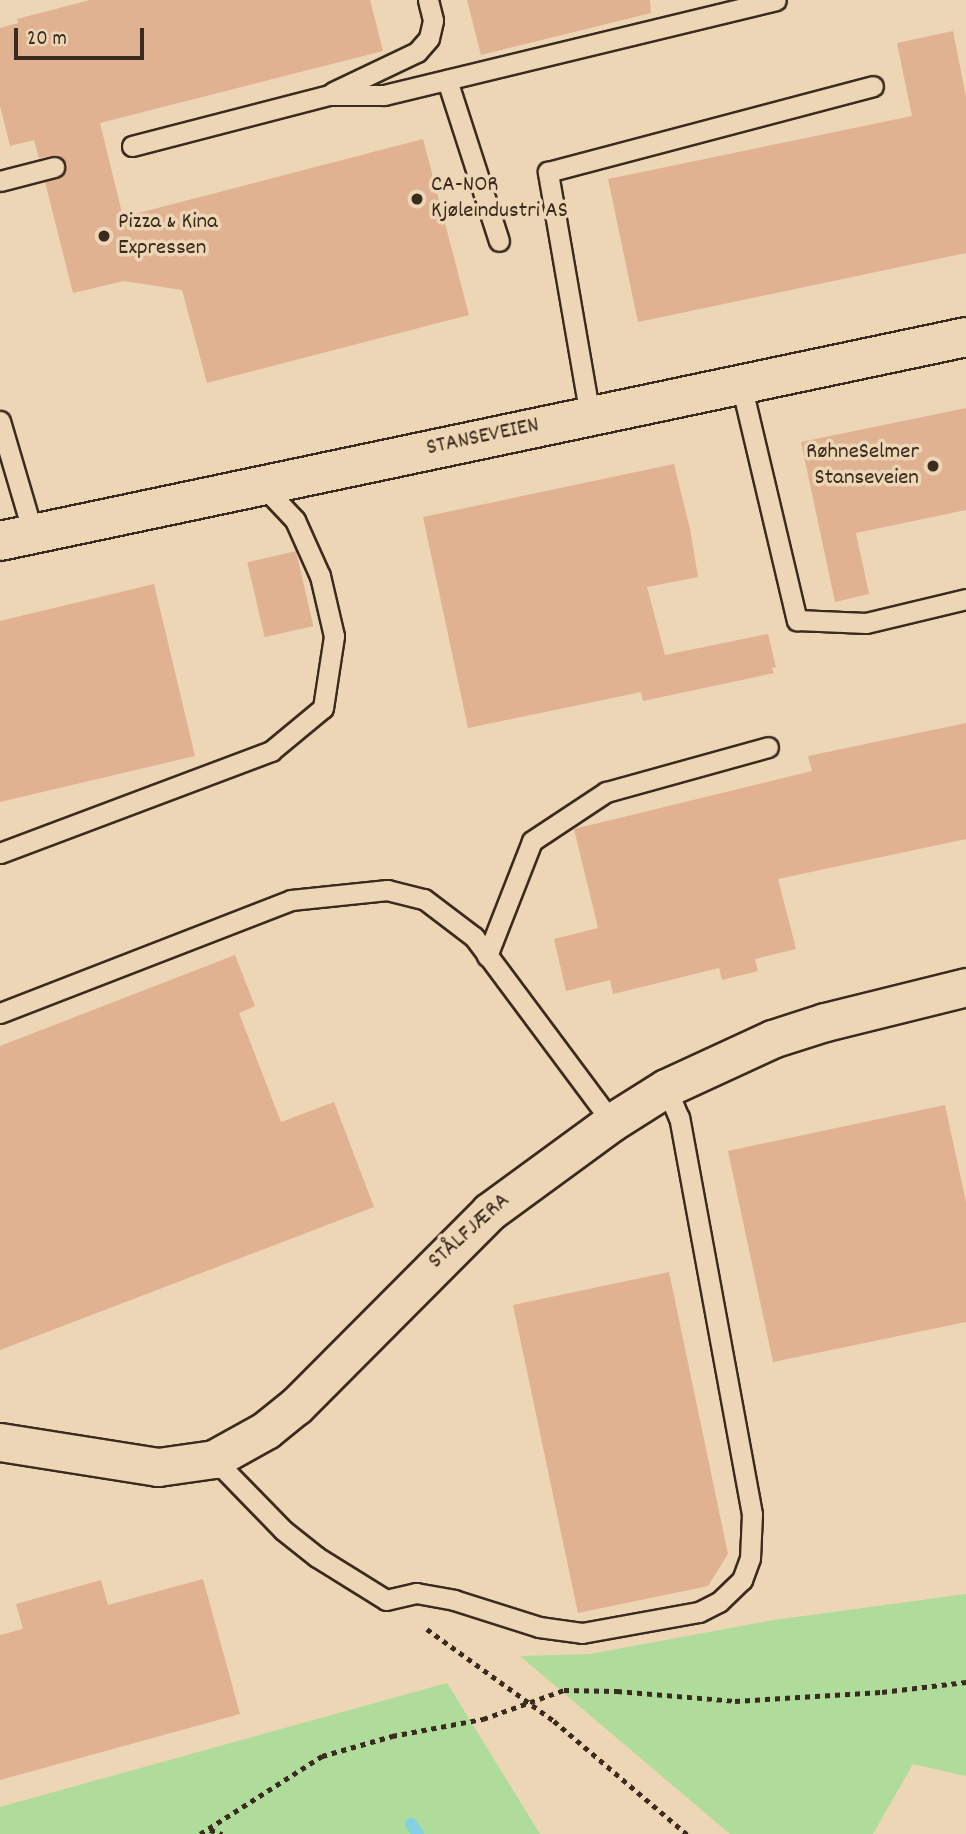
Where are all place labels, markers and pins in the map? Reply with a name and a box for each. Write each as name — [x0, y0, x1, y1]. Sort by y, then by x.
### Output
place label: CA-NOR Kjøleindustri AS — [431, 172, 568, 226]
marker: CA-NOR Kjøleindustri AS — [409, 191, 425, 207]
place label: Pizza & Kina Expressen — [118, 209, 218, 263]
marker: Pizza & Kina Expressen — [96, 228, 112, 244]
place label: RøhneSelmer Stanseveien — [806, 439, 919, 493]
marker: RøhneSelmer Stanseveien — [925, 458, 941, 474]

